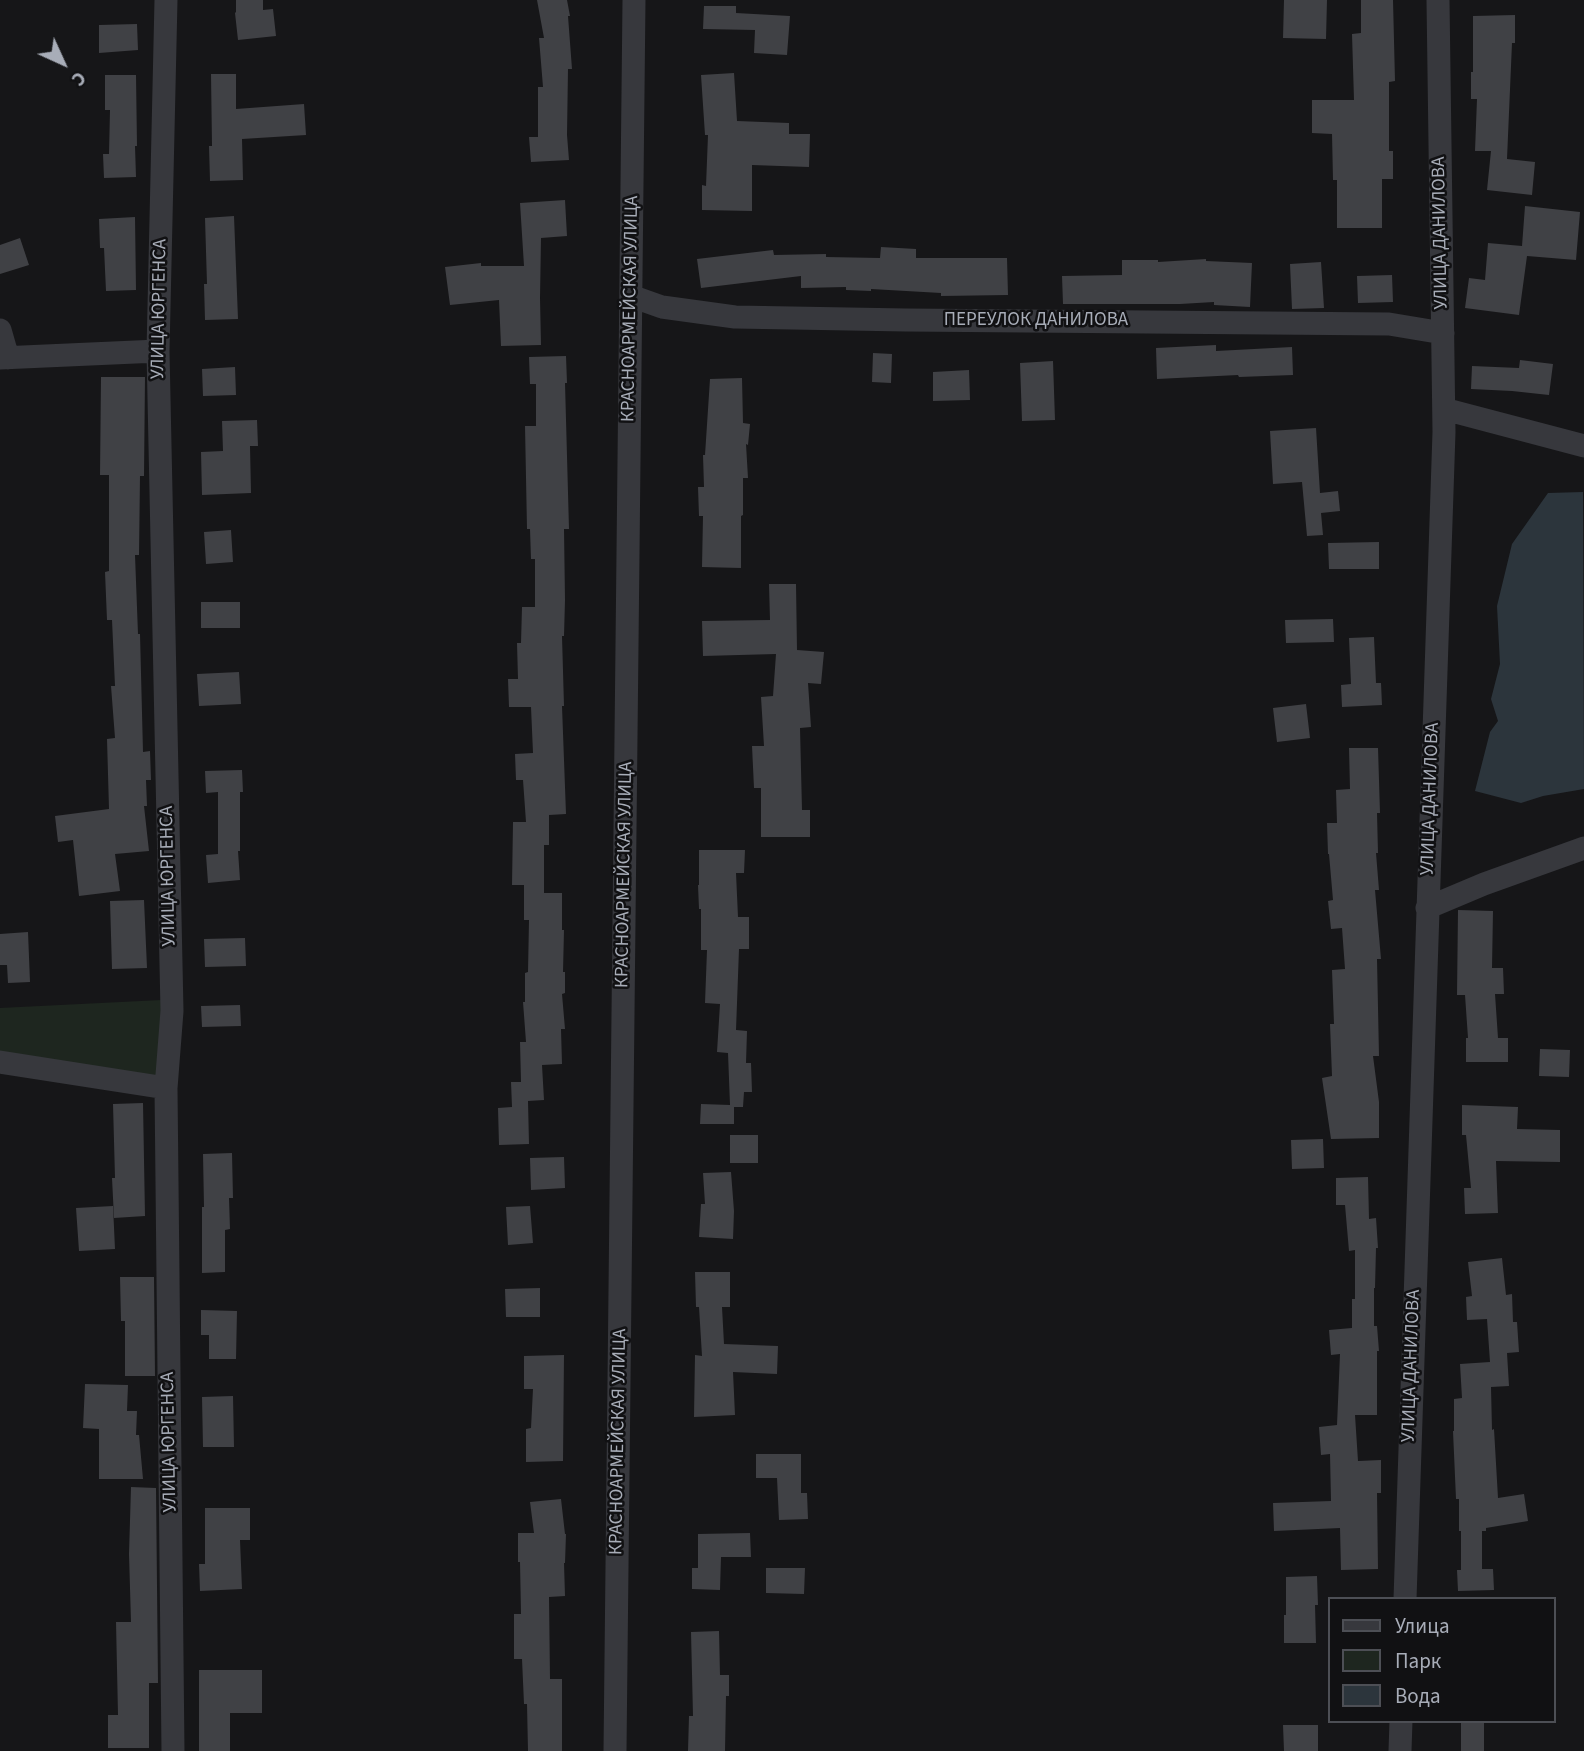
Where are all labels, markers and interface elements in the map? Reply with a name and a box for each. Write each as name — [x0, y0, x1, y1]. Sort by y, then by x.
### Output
north arrow — [28, 28, 98, 98]
text: С — [65, 65, 92, 92]
street label: УЛИЦА ДАНИЛОВА — [1428, 156, 1454, 310]
street label: КРАСНОАРМЕЙСКАЯ УЛИЦА — [618, 196, 644, 422]
street label: УЛИЦА ЮРГЕНСА — [147, 239, 173, 379]
street label: ПЕРЕУЛОК ДАНИЛОВА — [944, 310, 1128, 332]
street label: УЛИЦА ДАНИЛОВА — [1417, 722, 1445, 876]
street label: КРАСНОАРМЕЙСКАЯ УЛИЦА — [612, 762, 638, 988]
street label: УЛИЦА ЮРГЕНСА — [156, 806, 182, 946]
street label: УЛИЦА ДАНИЛОВА — [1398, 1289, 1426, 1443]
street label: КРАСНОАРМЕЙСКАЯ УЛИЦА — [606, 1329, 632, 1555]
street label: УЛИЦА ЮРГЕНСА — [157, 1372, 183, 1512]
legend — [1328, 1597, 1556, 1723]
text: Улица — [1395, 1611, 1450, 1641]
text: Парк — [1395, 1646, 1441, 1676]
text: Вода — [1395, 1681, 1441, 1711]

